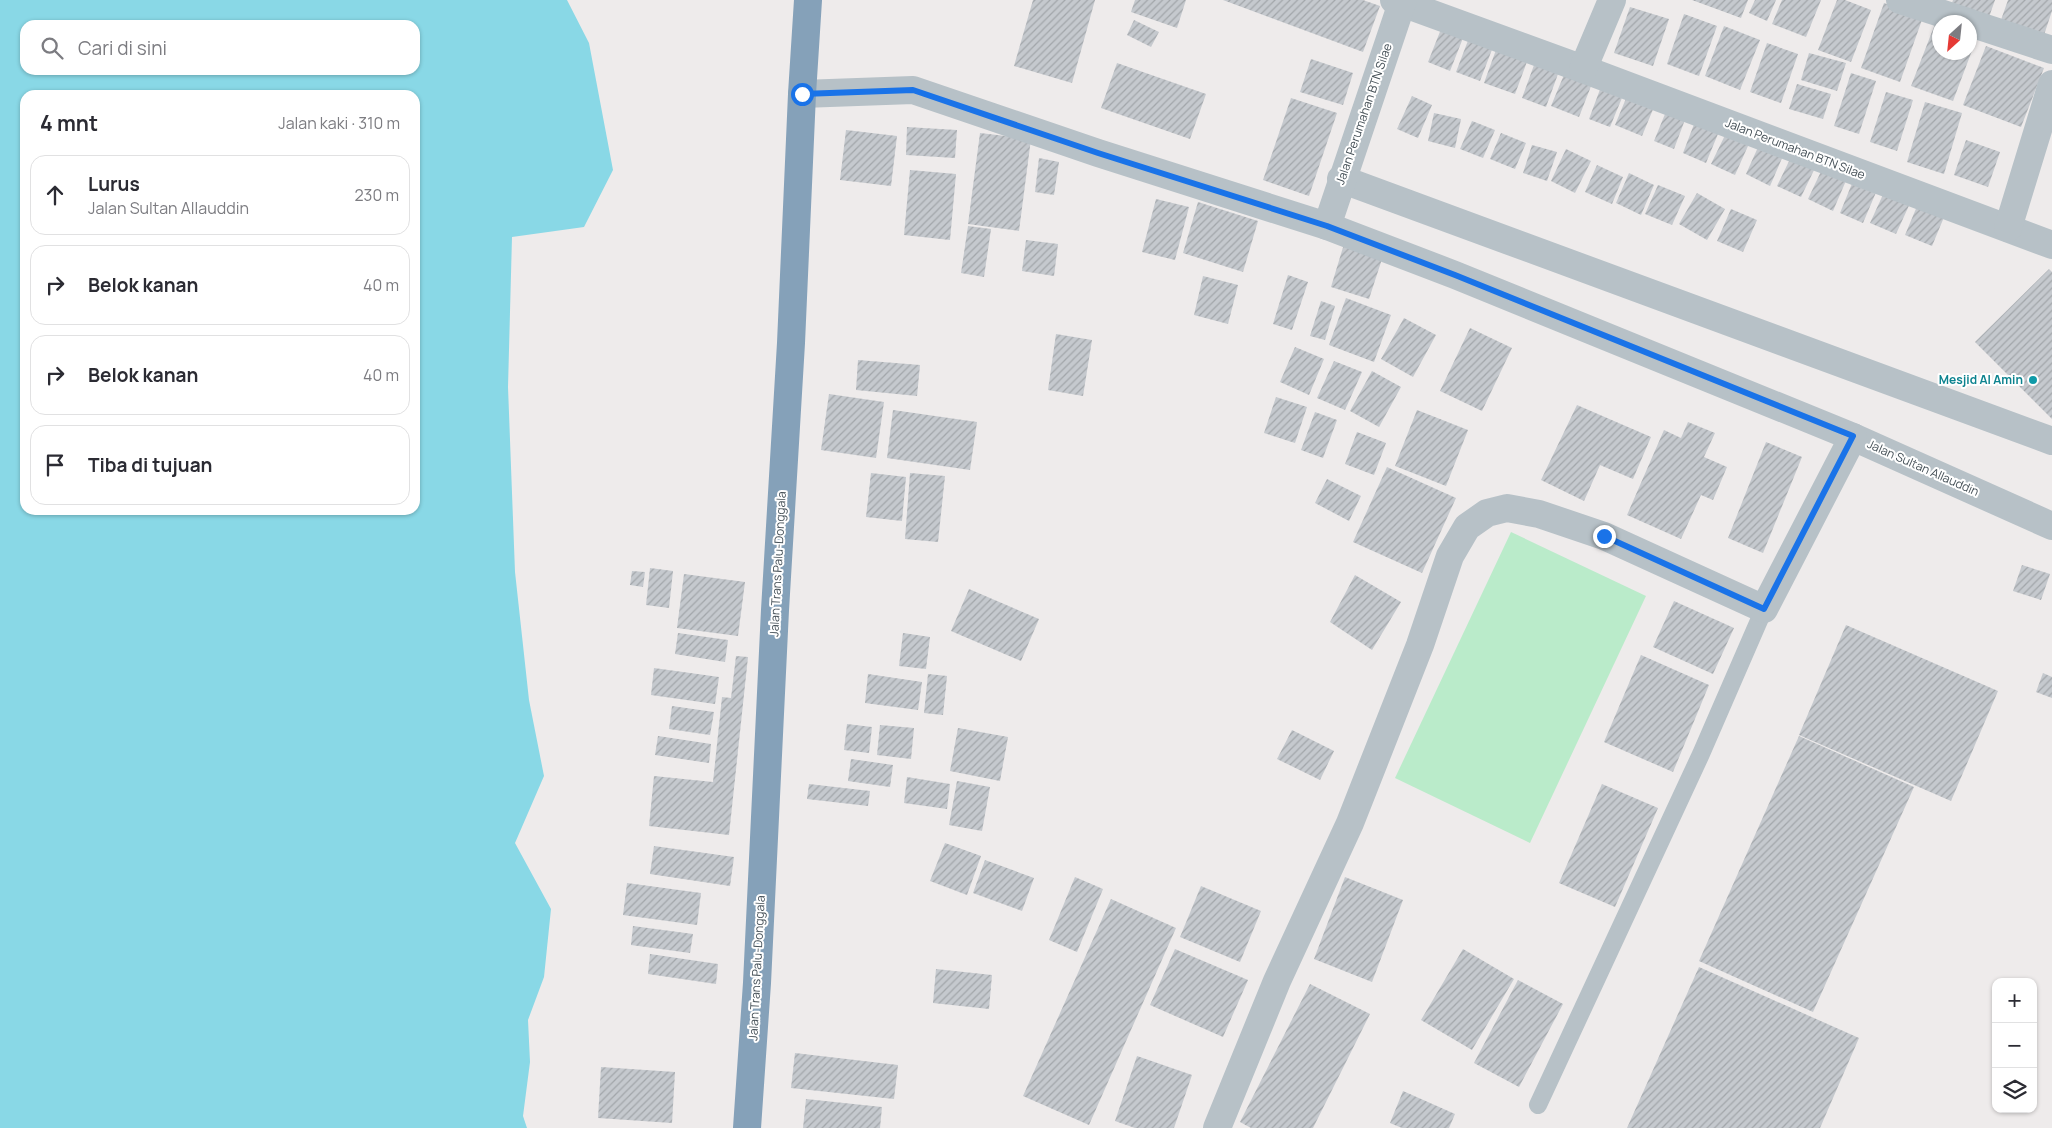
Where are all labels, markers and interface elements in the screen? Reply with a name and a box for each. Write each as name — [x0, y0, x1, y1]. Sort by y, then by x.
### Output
north arrow — [1932, 15, 1977, 60]
search box — [20, 20, 420, 75]
icon: search — [38, 34, 66, 62]
text: Cari di sini — [78, 35, 167, 61]
street label: Jalan Perumahan BTN Silae — [1331, 41, 1396, 187]
route start — [791, 83, 814, 106]
text: 4 mnt — [40, 109, 98, 137]
text: Jalan kaki · 310 m — [278, 112, 400, 134]
street label: Jalan Perumahan BTN Silae — [1723, 114, 1868, 183]
text: Lurus — [88, 171, 140, 197]
icon: ahead — [41, 181, 69, 209]
text: 230 m — [355, 184, 399, 206]
text: Jalan Sultan Allauddin — [88, 197, 249, 219]
icon: right — [41, 271, 69, 299]
text: Belok kanan — [88, 272, 198, 298]
text: 40 m — [363, 274, 399, 296]
icon: right — [41, 361, 69, 389]
text: Belok kanan — [88, 362, 198, 388]
text: 40 m — [363, 364, 399, 386]
place label: Mesjid Al Amin — [1939, 371, 2023, 388]
marker: Mesjid Al Amin — [2027, 374, 2039, 386]
street label: Jalan Sultan Allauddin — [1865, 435, 1982, 500]
icon: arrive — [41, 451, 69, 479]
text: Tiba di tujuan — [88, 452, 212, 478]
street label: Jalan Trans Palu-Donggala — [765, 491, 790, 637]
route end — [1593, 525, 1616, 548]
street label: Jalan Trans Palu-Donggala — [744, 895, 769, 1041]
map controls — [1992, 978, 2037, 1113]
button: + — [1992, 978, 2037, 1023]
button: − — [1992, 1023, 2037, 1068]
button: layers — [1992, 1068, 2037, 1113]

